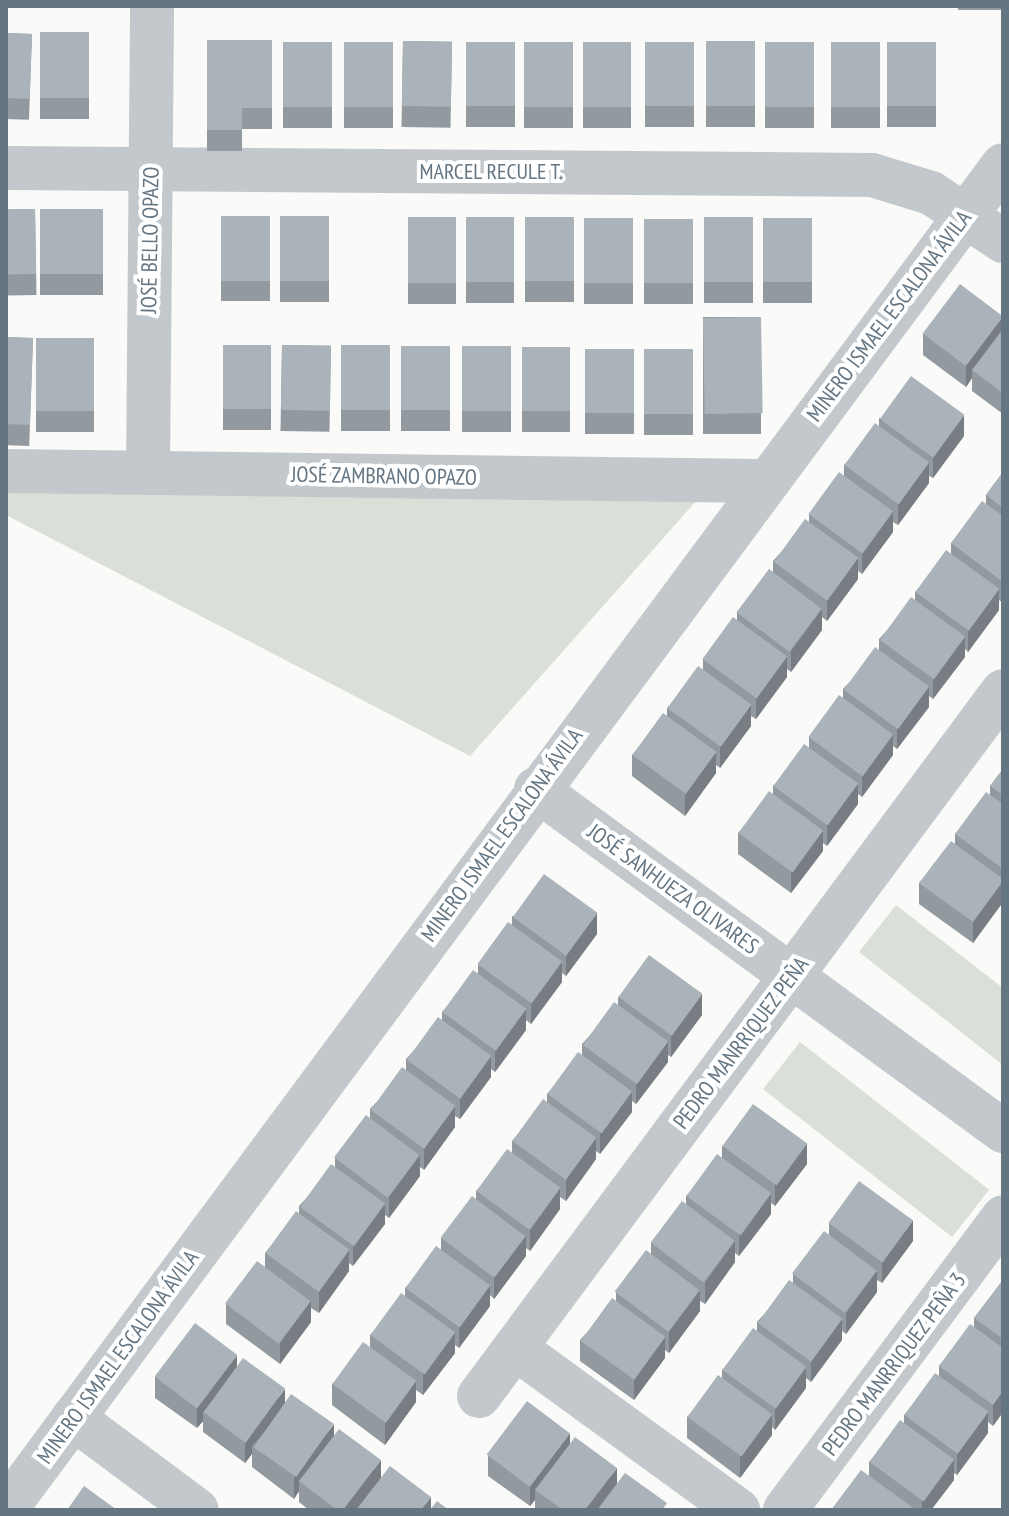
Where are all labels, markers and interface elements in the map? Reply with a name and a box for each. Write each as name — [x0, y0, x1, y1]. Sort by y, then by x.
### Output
street label: MARCEL RECULE T. — [419, 159, 563, 185]
street label: JOSÉ BELLO OPAZO — [136, 166, 164, 314]
street label: MINERO ISMAEL ESCALONA ÁVILA — [800, 204, 978, 428]
street label: JOSÉ ZAMBRANO OPAZO — [291, 461, 477, 491]
street label: MINERO ISMAEL ESCALONA ÁVILA — [415, 722, 589, 948]
street label: JOSÉ SANHUEZA OLIVARES — [582, 818, 764, 960]
street label: PEDRO MANRRIQUEZ PEÑA — [668, 952, 814, 1134]
street label: MINERO ISMAEL ESCALONA ÁVILA — [31, 1244, 205, 1470]
street label: PEDRO MANRRIQUEZ PEÑA 3 — [816, 1267, 972, 1461]

